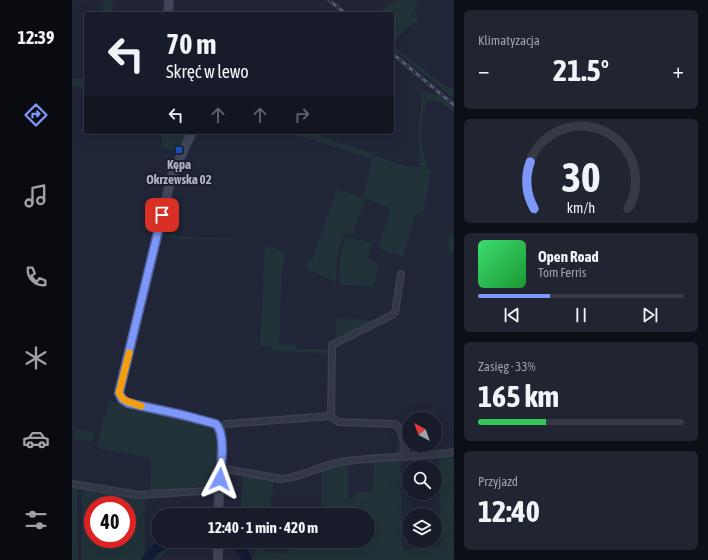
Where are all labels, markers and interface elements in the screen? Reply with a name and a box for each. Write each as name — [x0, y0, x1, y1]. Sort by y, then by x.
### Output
text: 12:39 — [17, 27, 55, 48]
icon: left — [100, 28, 152, 80]
text: 70 m — [166, 28, 216, 60]
text: Klimatyzacja — [478, 33, 540, 48]
text: 21.5° — [553, 53, 609, 87]
text: − — [478, 57, 489, 83]
text: + — [673, 57, 684, 83]
text: Skręć w lewo — [166, 61, 249, 82]
icon: directions — [22, 101, 50, 129]
icon: left — [165, 104, 187, 126]
icon: ahead — [207, 104, 229, 126]
icon: ahead — [249, 104, 271, 126]
icon: right — [291, 104, 313, 126]
marker: Kępa Okrzewska 02 — [174, 145, 184, 155]
text: 30 — [561, 153, 601, 201]
place label: Kępa Okrzewska 02 — [146, 157, 212, 187]
icon: music — [22, 182, 50, 210]
pin — [145, 198, 179, 232]
text: km/h — [567, 200, 595, 216]
icon: arrive — [151, 204, 173, 226]
text: Open Road — [538, 248, 599, 265]
icon: phone — [22, 263, 50, 291]
text: Tom Ferris — [538, 265, 586, 280]
icon: previous — [501, 304, 523, 326]
icon: pause — [570, 304, 592, 326]
icon: next — [639, 304, 661, 326]
icon: climate — [22, 344, 50, 372]
text: Zasięg · 33% — [478, 359, 536, 374]
text: 165 km — [478, 379, 559, 413]
north arrow — [402, 412, 442, 452]
map controls — [402, 412, 442, 548]
icon: car — [22, 425, 50, 453]
position arrow — [199, 458, 241, 500]
button: search — [402, 460, 442, 500]
text: Przyjazd — [478, 474, 518, 489]
text: 12:40 — [478, 494, 540, 528]
speed limit sign: 40 — [84, 496, 136, 548]
icon: filters — [22, 506, 50, 534]
button: layers — [402, 508, 442, 548]
text: 12:40 · 1 min · 420 m — [208, 519, 318, 536]

